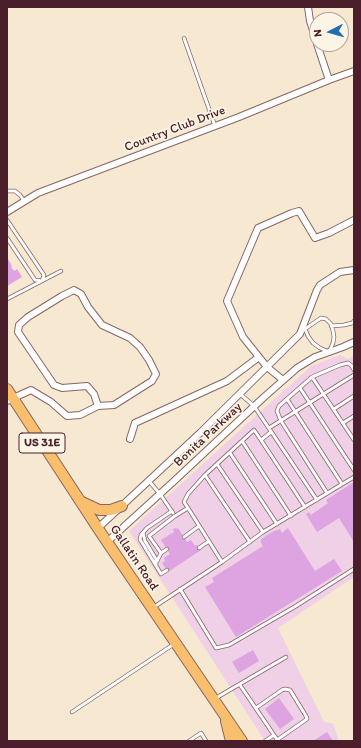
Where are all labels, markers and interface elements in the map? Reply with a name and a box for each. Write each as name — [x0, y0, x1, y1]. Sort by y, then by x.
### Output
north arrow — [309, 12, 349, 52]
text: N — [311, 29, 324, 38]
street label: Country Club Drive — [122, 103, 228, 155]
street label: Bonita Parkway — [171, 400, 245, 470]
road number: US 31E — [19, 433, 65, 453]
street label: Gallatin Road — [106, 522, 162, 594]

